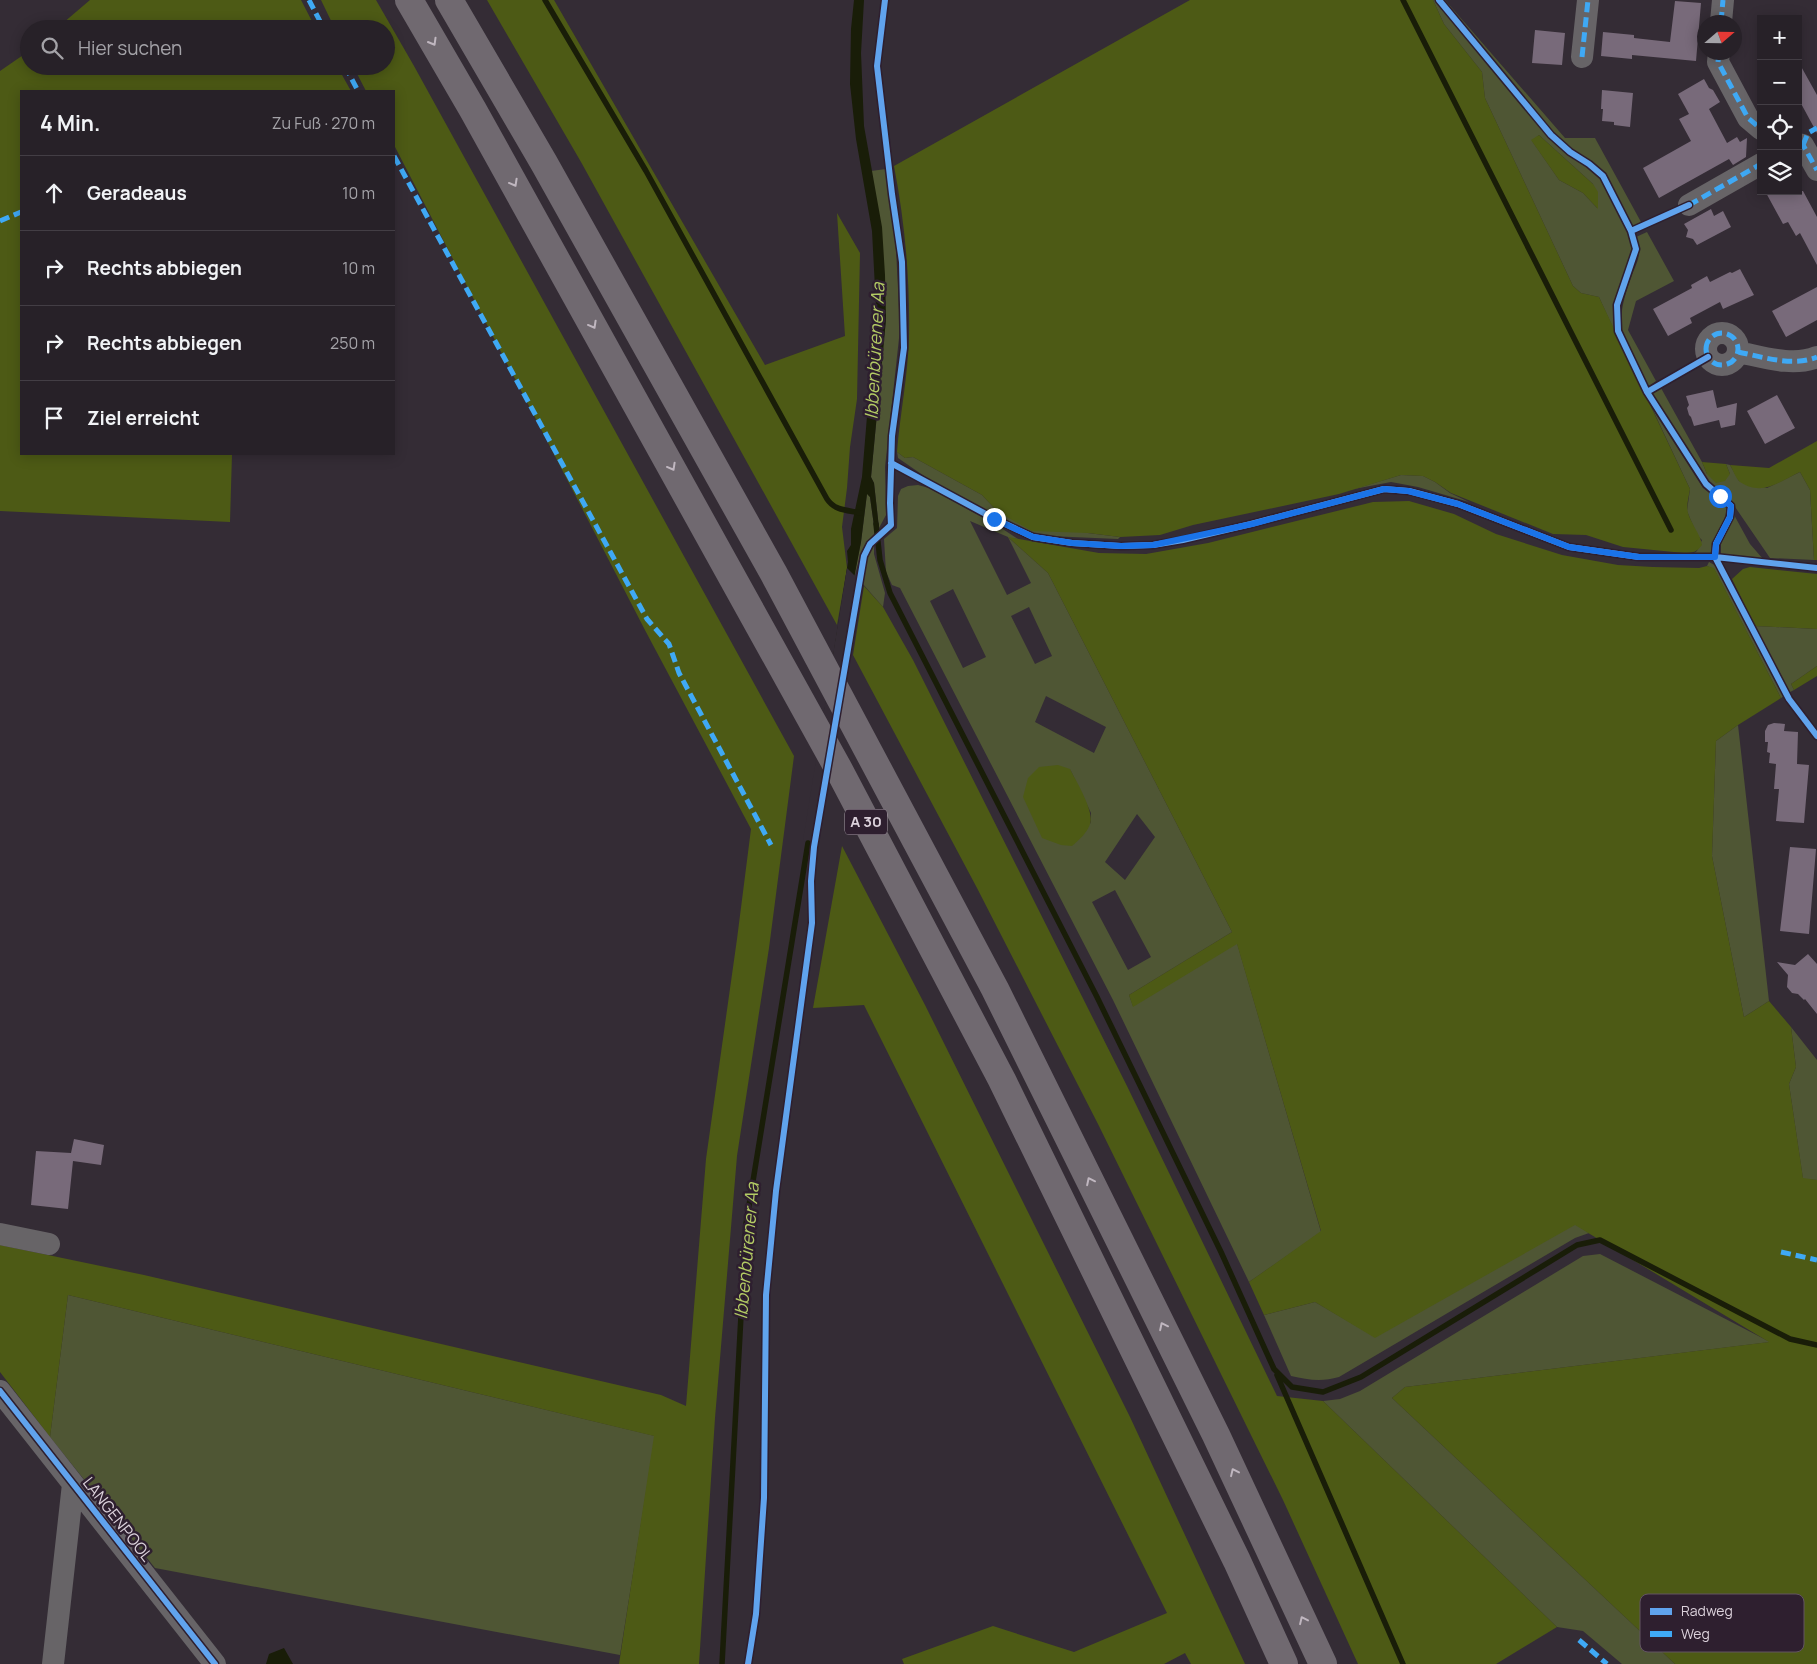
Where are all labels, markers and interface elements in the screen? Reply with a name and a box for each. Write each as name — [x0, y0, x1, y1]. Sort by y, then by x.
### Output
north arrow — [1697, 15, 1742, 60]
map controls — [1757, 15, 1802, 195]
button: + — [1757, 15, 1802, 60]
search box — [20, 20, 395, 75]
icon: search — [38, 34, 66, 62]
text: Hier suchen — [78, 35, 182, 61]
one-way arrow — [427, 37, 437, 46]
button: − — [1757, 60, 1802, 105]
button: locate — [1757, 105, 1802, 150]
text: 4 Min. — [40, 109, 100, 137]
text: Zu Fuß · 270 m — [272, 112, 375, 134]
button: layers — [1757, 150, 1802, 195]
one-way arrow — [508, 178, 518, 187]
icon: ahead — [40, 179, 68, 207]
text: Geradeaus — [87, 180, 187, 206]
text: 10 m — [342, 182, 375, 204]
icon: right — [40, 254, 68, 282]
text: Rechts abbiegen — [87, 255, 242, 281]
text: 10 m — [342, 257, 375, 279]
water label: Ibbenbürener Aa — [858, 281, 890, 420]
one-way arrow — [586, 320, 596, 329]
icon: right — [40, 329, 68, 357]
text: Rechts abbiegen — [87, 330, 242, 356]
text: 250 m — [330, 332, 375, 354]
icon: arrive — [40, 404, 68, 432]
text: Ziel erreicht — [87, 405, 200, 431]
one-way arrow — [665, 462, 675, 471]
route start — [1709, 485, 1732, 508]
route end — [983, 508, 1006, 531]
road number: A 30 — [845, 810, 887, 834]
one-way arrow — [1086, 1177, 1096, 1186]
water label: Ibbenbürener Aa — [728, 1181, 764, 1320]
one-way arrow — [1159, 1323, 1169, 1332]
one-way arrow — [1230, 1469, 1240, 1478]
street label: LANGENPOOL — [78, 1472, 158, 1566]
legend — [1640, 1594, 1804, 1652]
text: Radweg — [1681, 1601, 1733, 1620]
one-way arrow — [1299, 1616, 1309, 1625]
text: Weg — [1681, 1624, 1710, 1643]

